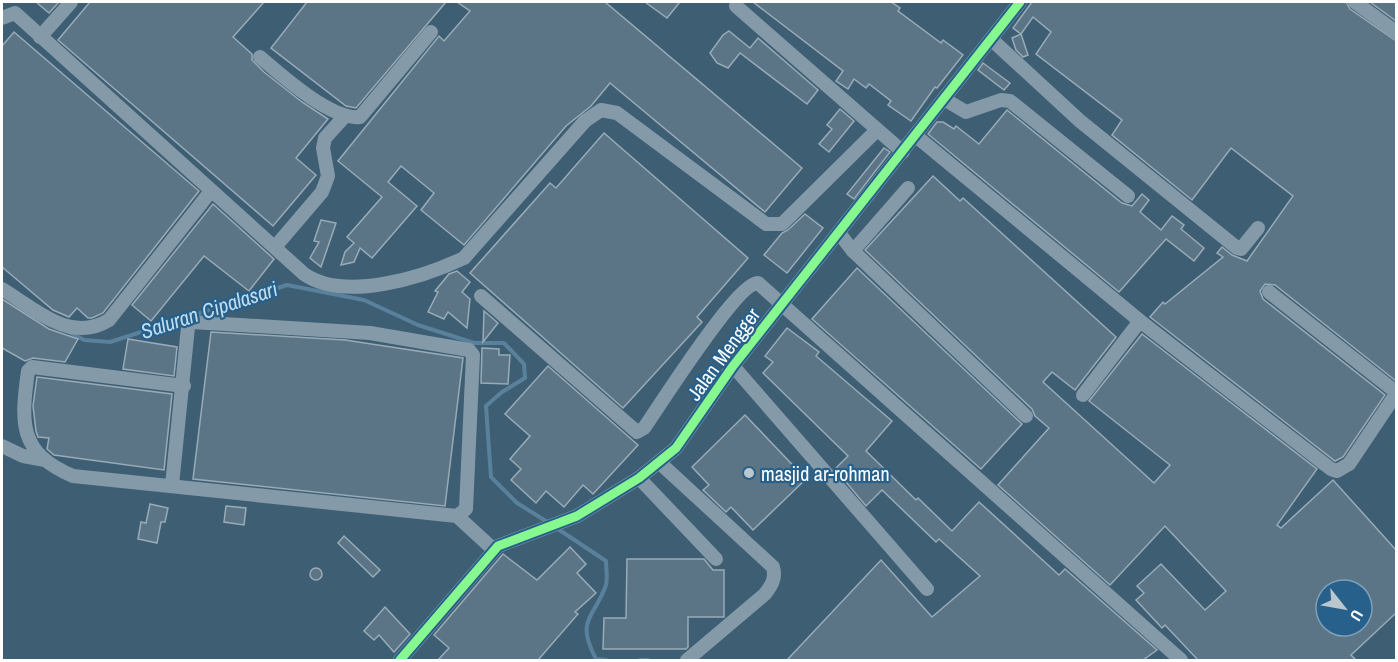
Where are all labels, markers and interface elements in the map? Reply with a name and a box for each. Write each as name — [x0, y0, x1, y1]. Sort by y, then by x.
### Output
water label: Saluran Cipalasari — [137, 274, 281, 346]
street label: Jalan Mengger — [680, 302, 766, 406]
place label: masjid ar-rohman — [761, 460, 890, 487]
marker: masjid ar-rohman — [742, 466, 756, 480]
north arrow — [1314, 578, 1374, 638]
text: U — [1345, 606, 1369, 625]

